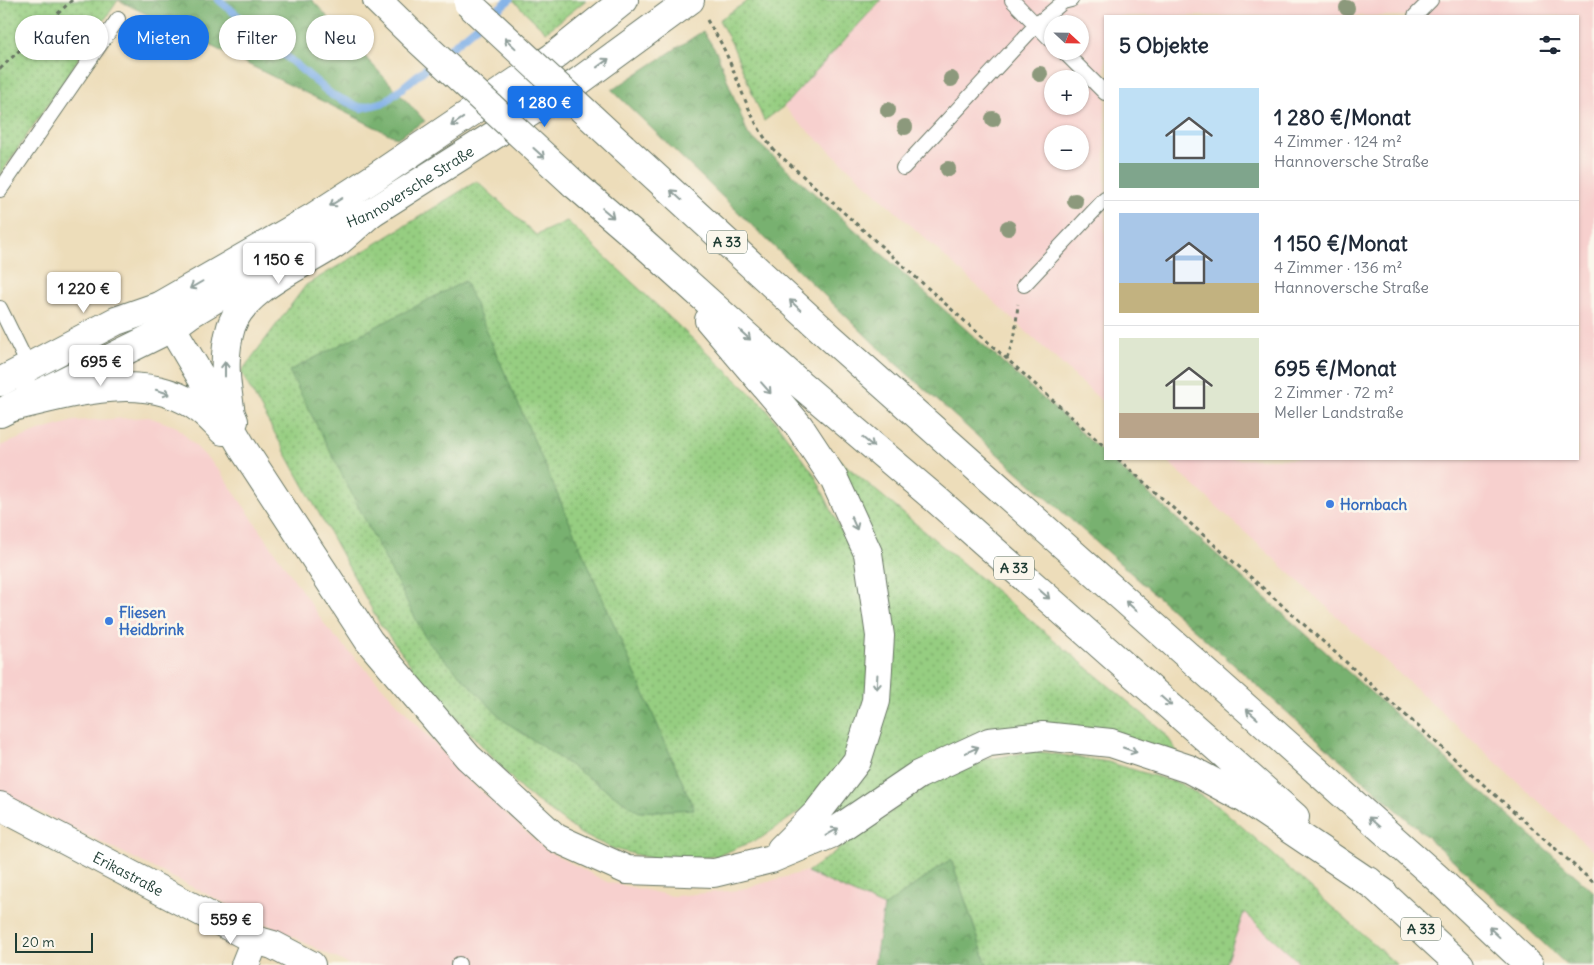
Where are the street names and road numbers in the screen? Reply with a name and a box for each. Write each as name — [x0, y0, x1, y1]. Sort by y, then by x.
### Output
street label: Hannoversche Straße — [343, 141, 477, 231]
road number: A 33 — [707, 230, 747, 253]
road number: A 33 — [994, 556, 1034, 580]
street label: Erikastraße — [90, 847, 167, 900]
road number: A 33 — [1401, 918, 1441, 941]

